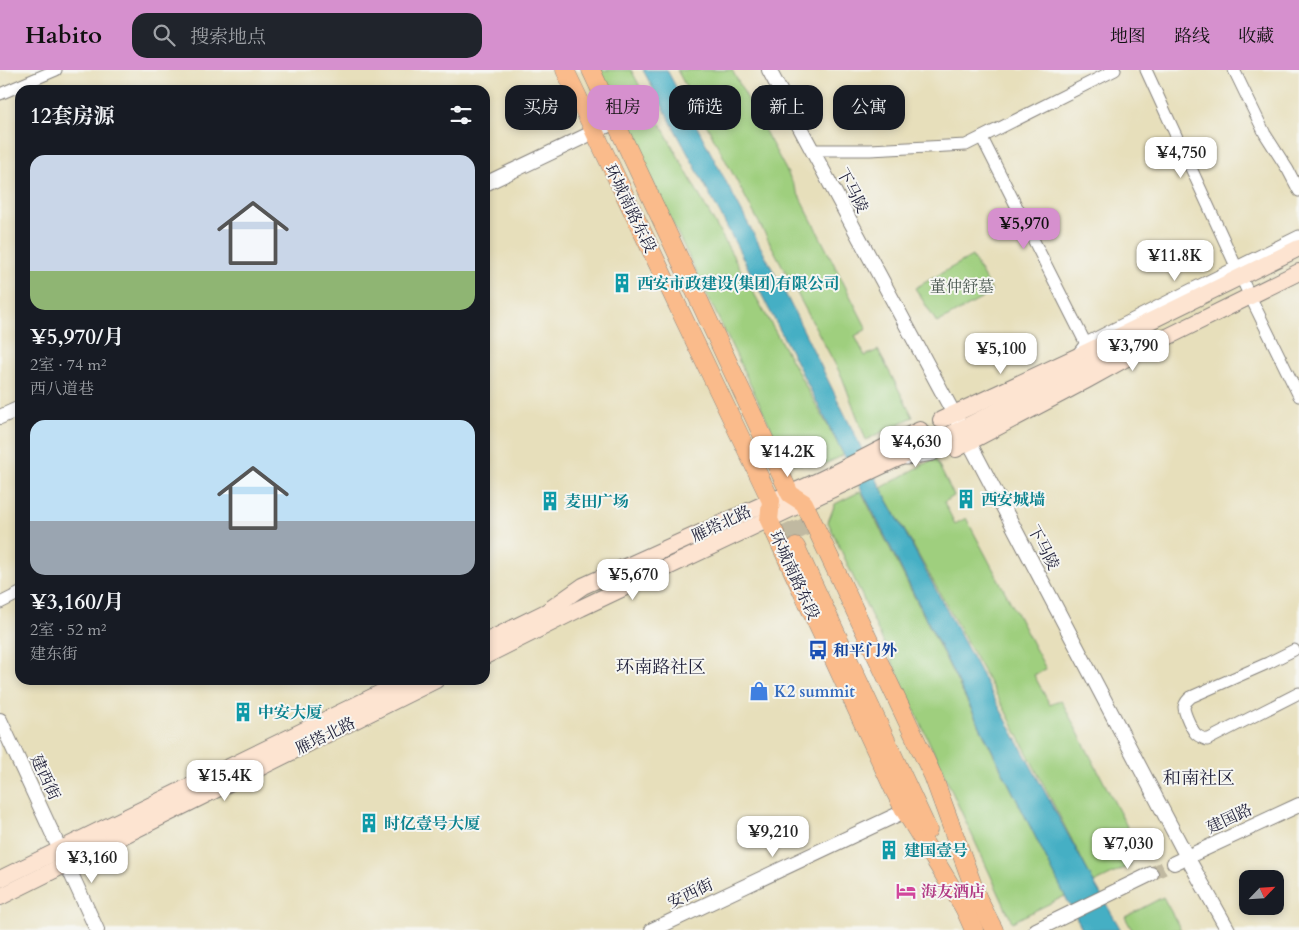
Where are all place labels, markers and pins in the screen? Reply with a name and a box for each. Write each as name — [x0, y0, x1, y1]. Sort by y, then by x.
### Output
pin: ¥4,750 — [1140, 136, 1222, 179]
pin: ¥5,970 — [983, 208, 1065, 250]
pin: ¥11.8K — [1134, 240, 1216, 282]
building icon: 西安市政建设(集团)有限公司 — [611, 272, 633, 294]
place label: 西安市政建设(集团)有限公司 — [637, 273, 840, 295]
pin: ¥3,790 — [1092, 330, 1174, 372]
pin: ¥5,100 — [960, 332, 1042, 375]
pin: ¥4,630 — [875, 426, 957, 468]
pin: ¥14.2K — [747, 436, 829, 478]
building icon: 西安城墙 — [955, 488, 977, 510]
place label: 西安城墙 — [981, 489, 1045, 511]
building icon: 麦田广场 — [539, 490, 561, 512]
place label: 麦田广场 — [565, 491, 629, 513]
pin: ¥5,670 — [592, 558, 674, 601]
bus stop icon: 和平门外 — [807, 639, 829, 661]
place label: 和平门外 — [833, 640, 897, 662]
shop icon: K2 summit — [748, 680, 770, 702]
place label: K2 summit — [774, 681, 855, 703]
building icon: 中安大厦 — [232, 701, 254, 723]
place label: 中安大厦 — [258, 702, 322, 724]
pin: ¥15.4K — [184, 760, 266, 802]
building icon: 时亿壹号大厦 — [358, 812, 380, 834]
place label: 时亿壹号大厦 — [384, 813, 480, 835]
pin: ¥9,210 — [732, 816, 814, 858]
pin: ¥7,030 — [1087, 828, 1169, 870]
building icon: 建国壹号 — [878, 839, 900, 861]
place label: 建国壹号 — [904, 840, 968, 862]
pin: ¥3,160 — [51, 842, 133, 884]
hotel icon: 海友酒店 — [895, 880, 917, 902]
place label: 海友酒店 — [921, 881, 985, 903]

